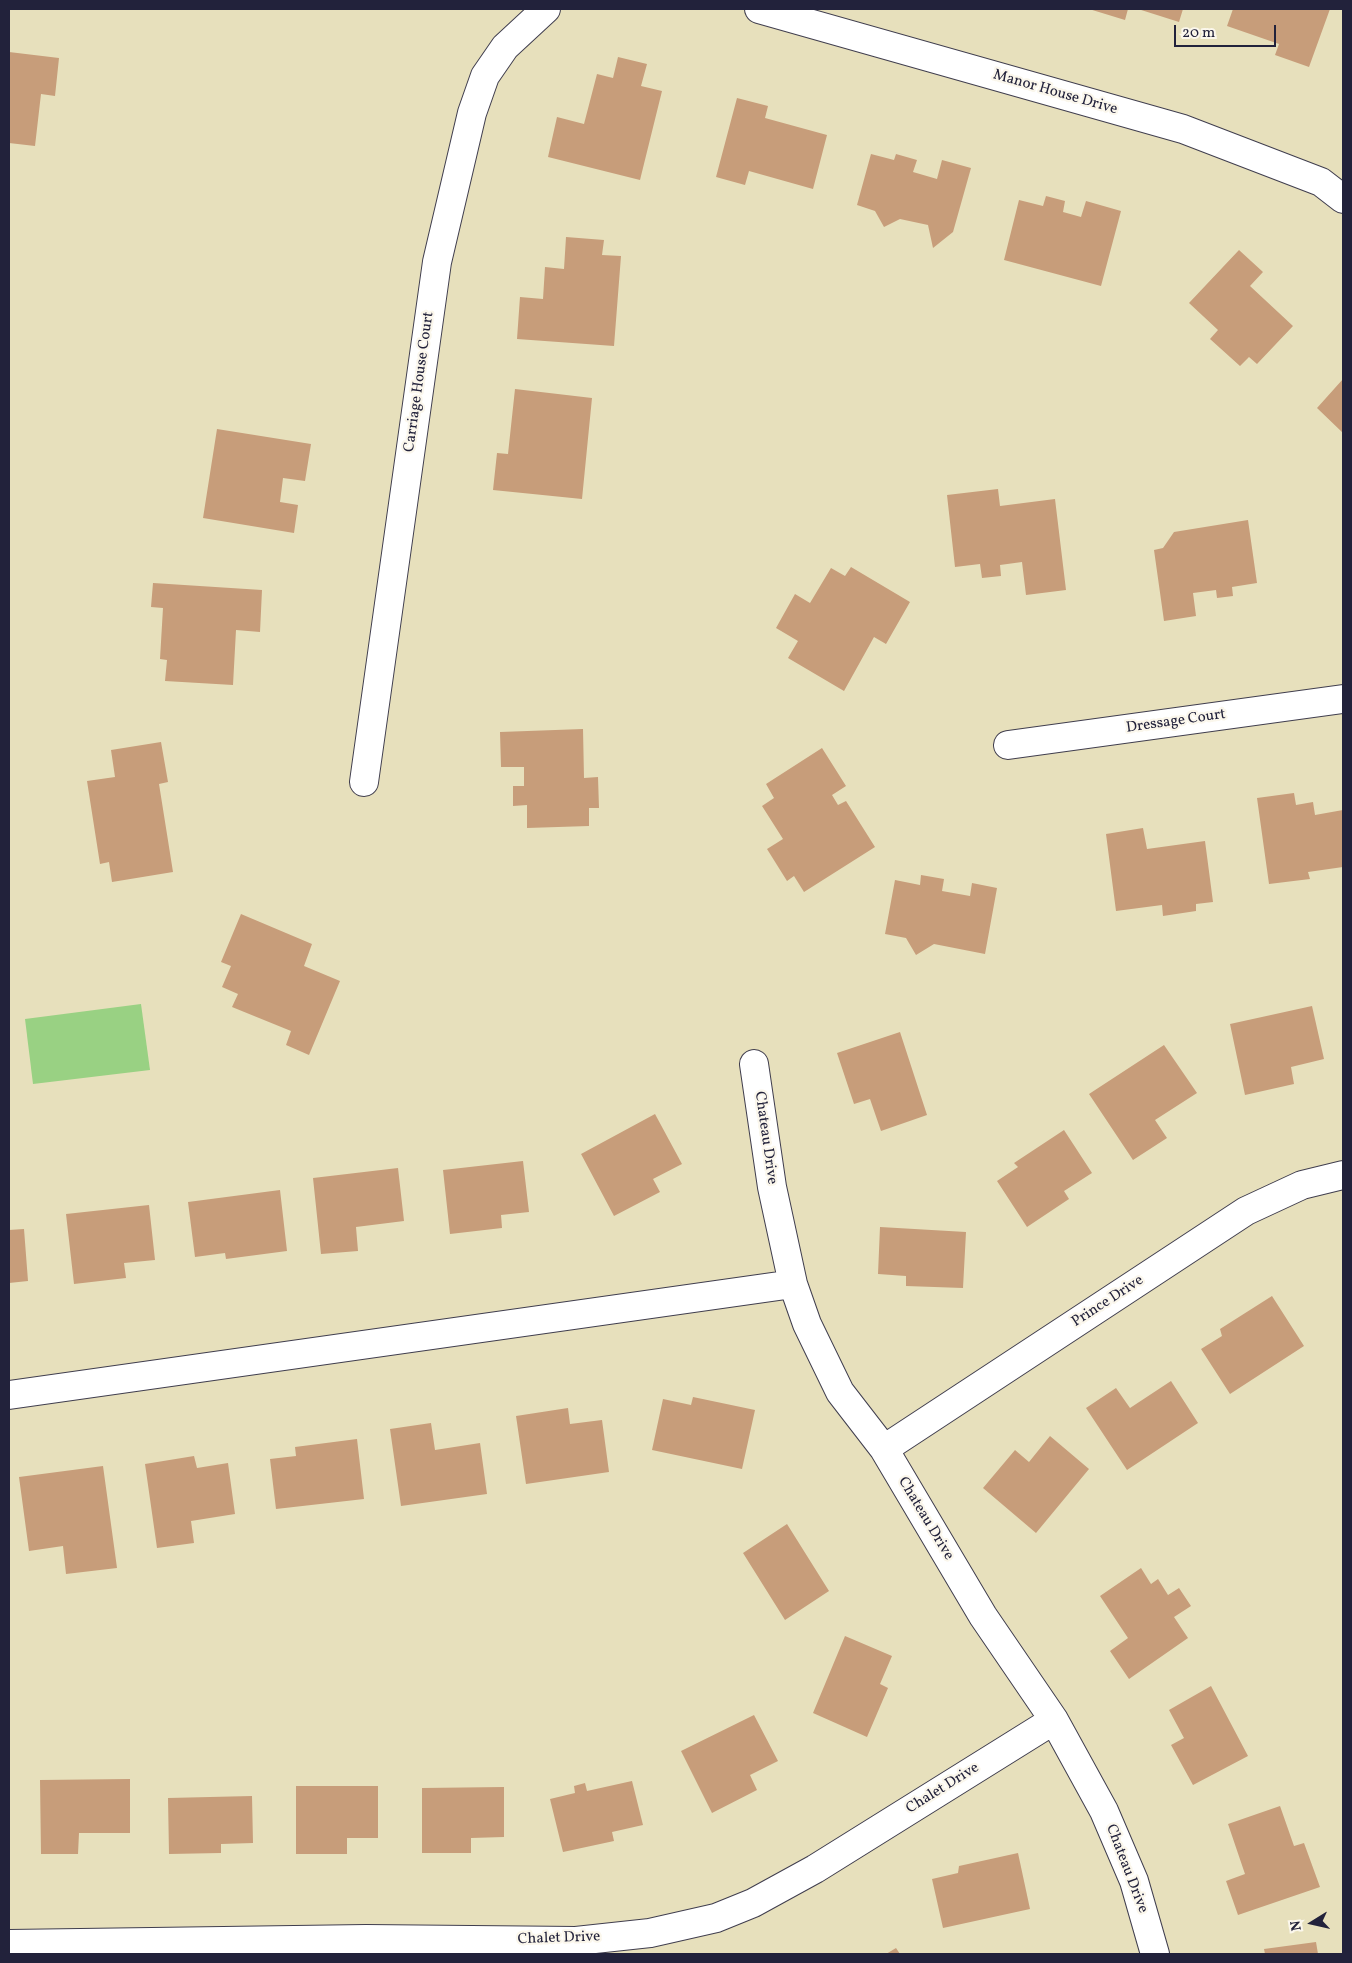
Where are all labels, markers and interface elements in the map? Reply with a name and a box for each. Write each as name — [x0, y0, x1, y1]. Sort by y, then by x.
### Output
scale bar — [1177, 15, 1280, 47]
text: 20 m — [1182, 23, 1215, 44]
street label: Manor House Drive — [991, 67, 1119, 119]
street label: Carriage House Court — [401, 311, 439, 453]
street label: Dressage Court — [1125, 706, 1227, 738]
street label: Chateau Drive — [750, 1090, 780, 1186]
street label: Prince Drive — [1069, 1272, 1147, 1332]
street label: Chateau Drive — [893, 1474, 957, 1564]
street label: Chalet Drive — [903, 1759, 983, 1819]
street label: Chateau Drive — [1101, 1822, 1151, 1916]
north arrow — [1287, 1898, 1337, 1948]
text: N — [1286, 1919, 1307, 1932]
street label: Chalet Drive — [517, 1929, 601, 1949]

